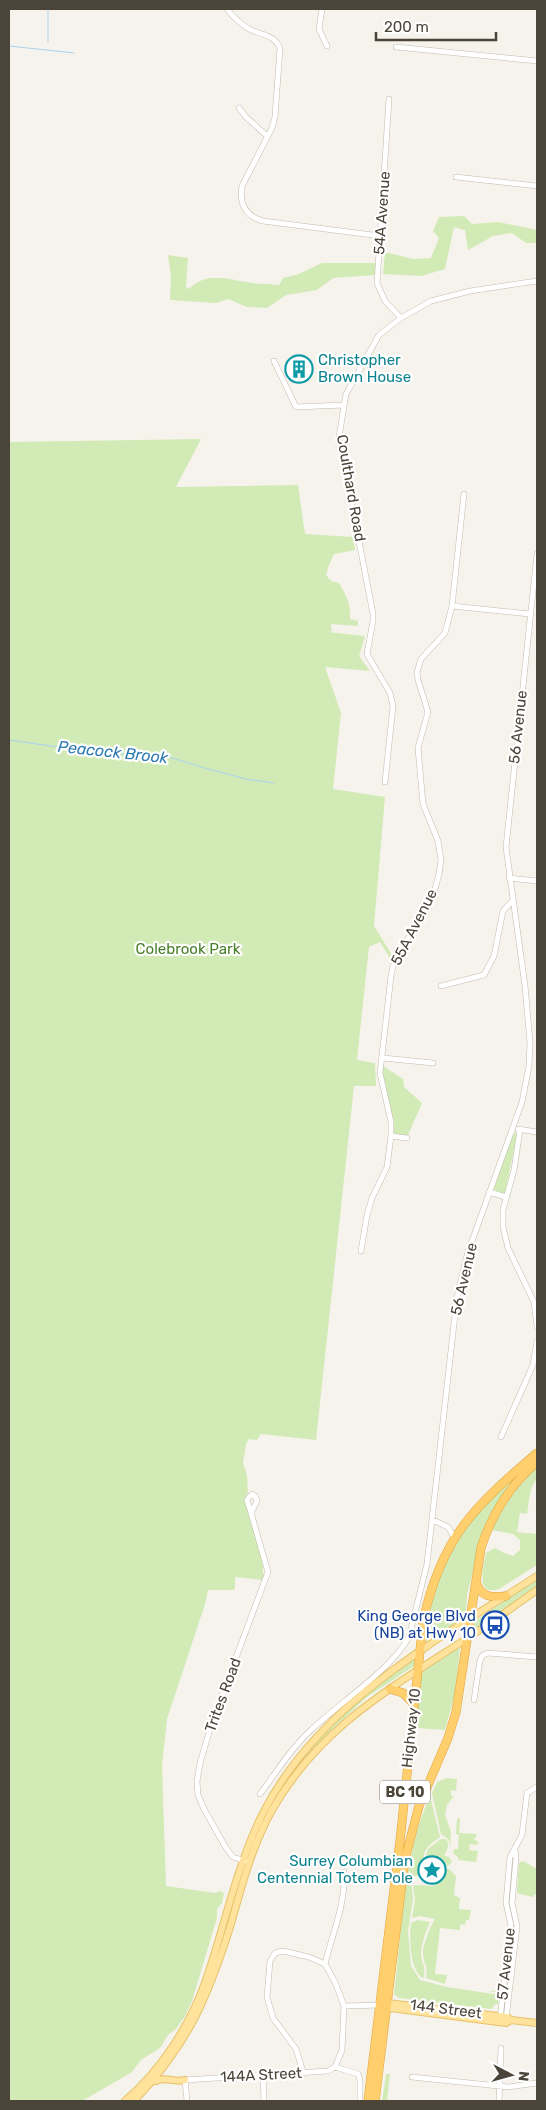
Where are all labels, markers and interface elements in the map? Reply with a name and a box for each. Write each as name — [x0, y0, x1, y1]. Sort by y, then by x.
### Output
scale bar — [376, 10, 496, 42]
text: 200 m — [384, 18, 429, 36]
street label: 54A Avenue — [370, 171, 394, 255]
place label: Christopher Brown House — [318, 351, 411, 386]
building icon: Christopher Brown House — [284, 354, 314, 384]
street label: Coulthard Road — [333, 433, 369, 543]
street label: 56 Avenue — [505, 689, 531, 765]
water label: Peacock Brook — [57, 737, 170, 767]
street label: 55A Avenue — [387, 886, 441, 968]
park label: Colebrook Park — [136, 940, 241, 958]
street label: 56 Avenue — [447, 1241, 481, 1317]
place label: King George Blvd (NB) at Hwy 10 — [357, 1607, 476, 1642]
bus stop icon: King George Blvd (NB) at Hwy 10 — [480, 1610, 510, 1640]
street label: Trites Road — [201, 1655, 245, 1735]
street label: Highway 10 — [398, 1687, 424, 1769]
road number: BC 10 — [380, 1780, 430, 1804]
place label: Surrey Columbian Centennial Totem Pole — [257, 1852, 413, 1887]
place icon: Surrey Columbian Centennial Totem Pole — [417, 1855, 447, 1885]
street label: 57 Avenue — [493, 1927, 519, 2001]
street label: 144 Street — [409, 1996, 483, 2022]
north arrow — [486, 2050, 536, 2100]
street label: 144A Street — [220, 2064, 302, 2086]
text: N — [514, 2070, 532, 2082]

